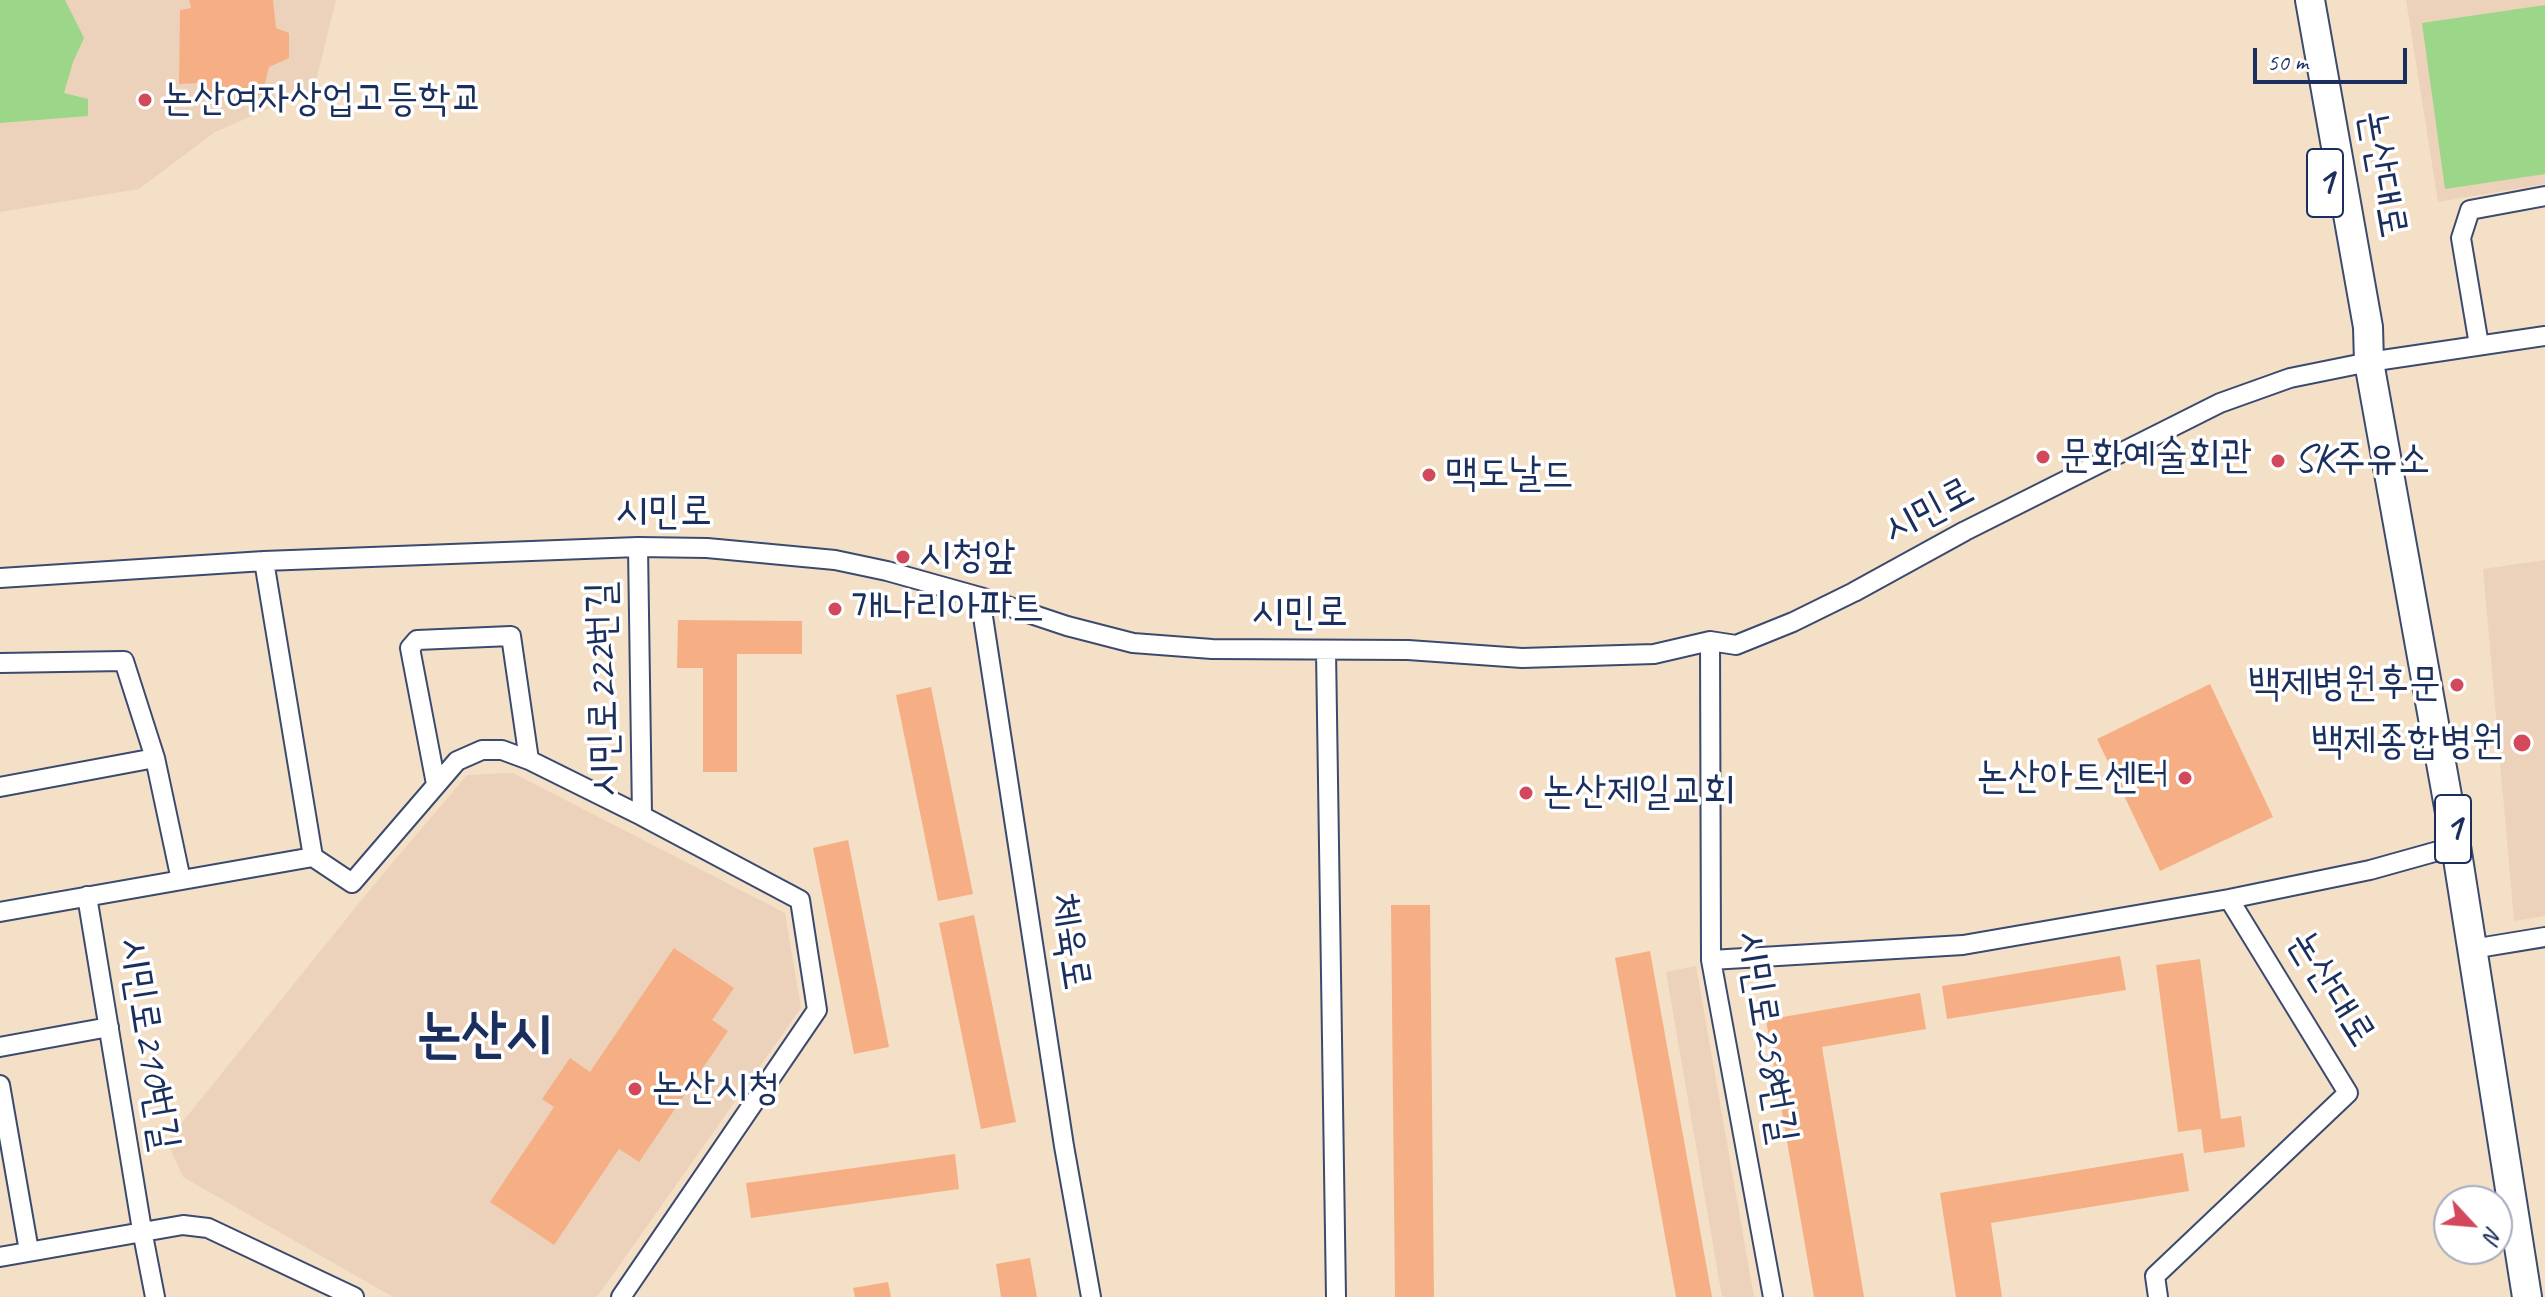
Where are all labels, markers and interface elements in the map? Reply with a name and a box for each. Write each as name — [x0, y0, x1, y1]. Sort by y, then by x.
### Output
scale bar — [2257, 32, 2411, 82]
text: 50 m — [2267, 47, 2308, 77]
place label: 논산여자상업고등학교 — [161, 76, 483, 124]
marker: 논산여자상업고등학교 — [136, 91, 154, 109]
street label: 논산대로 — [2347, 106, 2417, 242]
road number: 1 — [2307, 149, 2343, 217]
place label: 문화예술회관 — [2059, 433, 2252, 481]
place label: SK주유소 — [2294, 437, 2430, 485]
marker: 문화예술회관 — [2034, 448, 2052, 466]
place label: 맥도날드 — [1445, 451, 1574, 499]
marker: SK주유소 — [2269, 452, 2287, 470]
marker: 맥도날드 — [1420, 466, 1438, 484]
street label: 시민로 — [1875, 467, 1983, 555]
street label: 시민로 — [616, 489, 712, 537]
place label: 시청앞 — [919, 533, 1016, 581]
marker: 시청앞 — [894, 548, 912, 566]
street label: 시민로222번길 — [578, 581, 630, 797]
place label: 개나리아파트 — [851, 585, 1044, 633]
street label: 시민로 — [1252, 590, 1348, 638]
marker: 개나리아파트 — [826, 600, 844, 618]
place label: 백제병원후문 — [2248, 661, 2441, 709]
marker: 백제병원후문 — [2448, 676, 2466, 694]
place label: 백제종합병원 — [2311, 719, 2504, 767]
marker: 백제종합병원 — [2511, 732, 2533, 754]
place label: 논산아트센터 — [1976, 754, 2169, 802]
place label: 논산제일교회 — [1542, 769, 1735, 817]
marker: 논산아트센터 — [2176, 769, 2194, 787]
marker: 논산제일교회 — [1517, 784, 1535, 802]
road number: 1 — [2435, 795, 2471, 863]
street label: 체육로 — [1038, 891, 1100, 993]
street label: 논산대로 — [2277, 922, 2385, 1056]
street label: 시민로258번길 — [1725, 927, 1807, 1147]
street label: 시민로210번길 — [107, 934, 189, 1154]
district label: 논산시 — [416, 1002, 552, 1070]
place label: 논산시청 — [651, 1065, 780, 1113]
marker: 논산시청 — [626, 1080, 644, 1098]
north arrow — [2433, 1185, 2513, 1265]
text: N — [2477, 1222, 2508, 1247]

